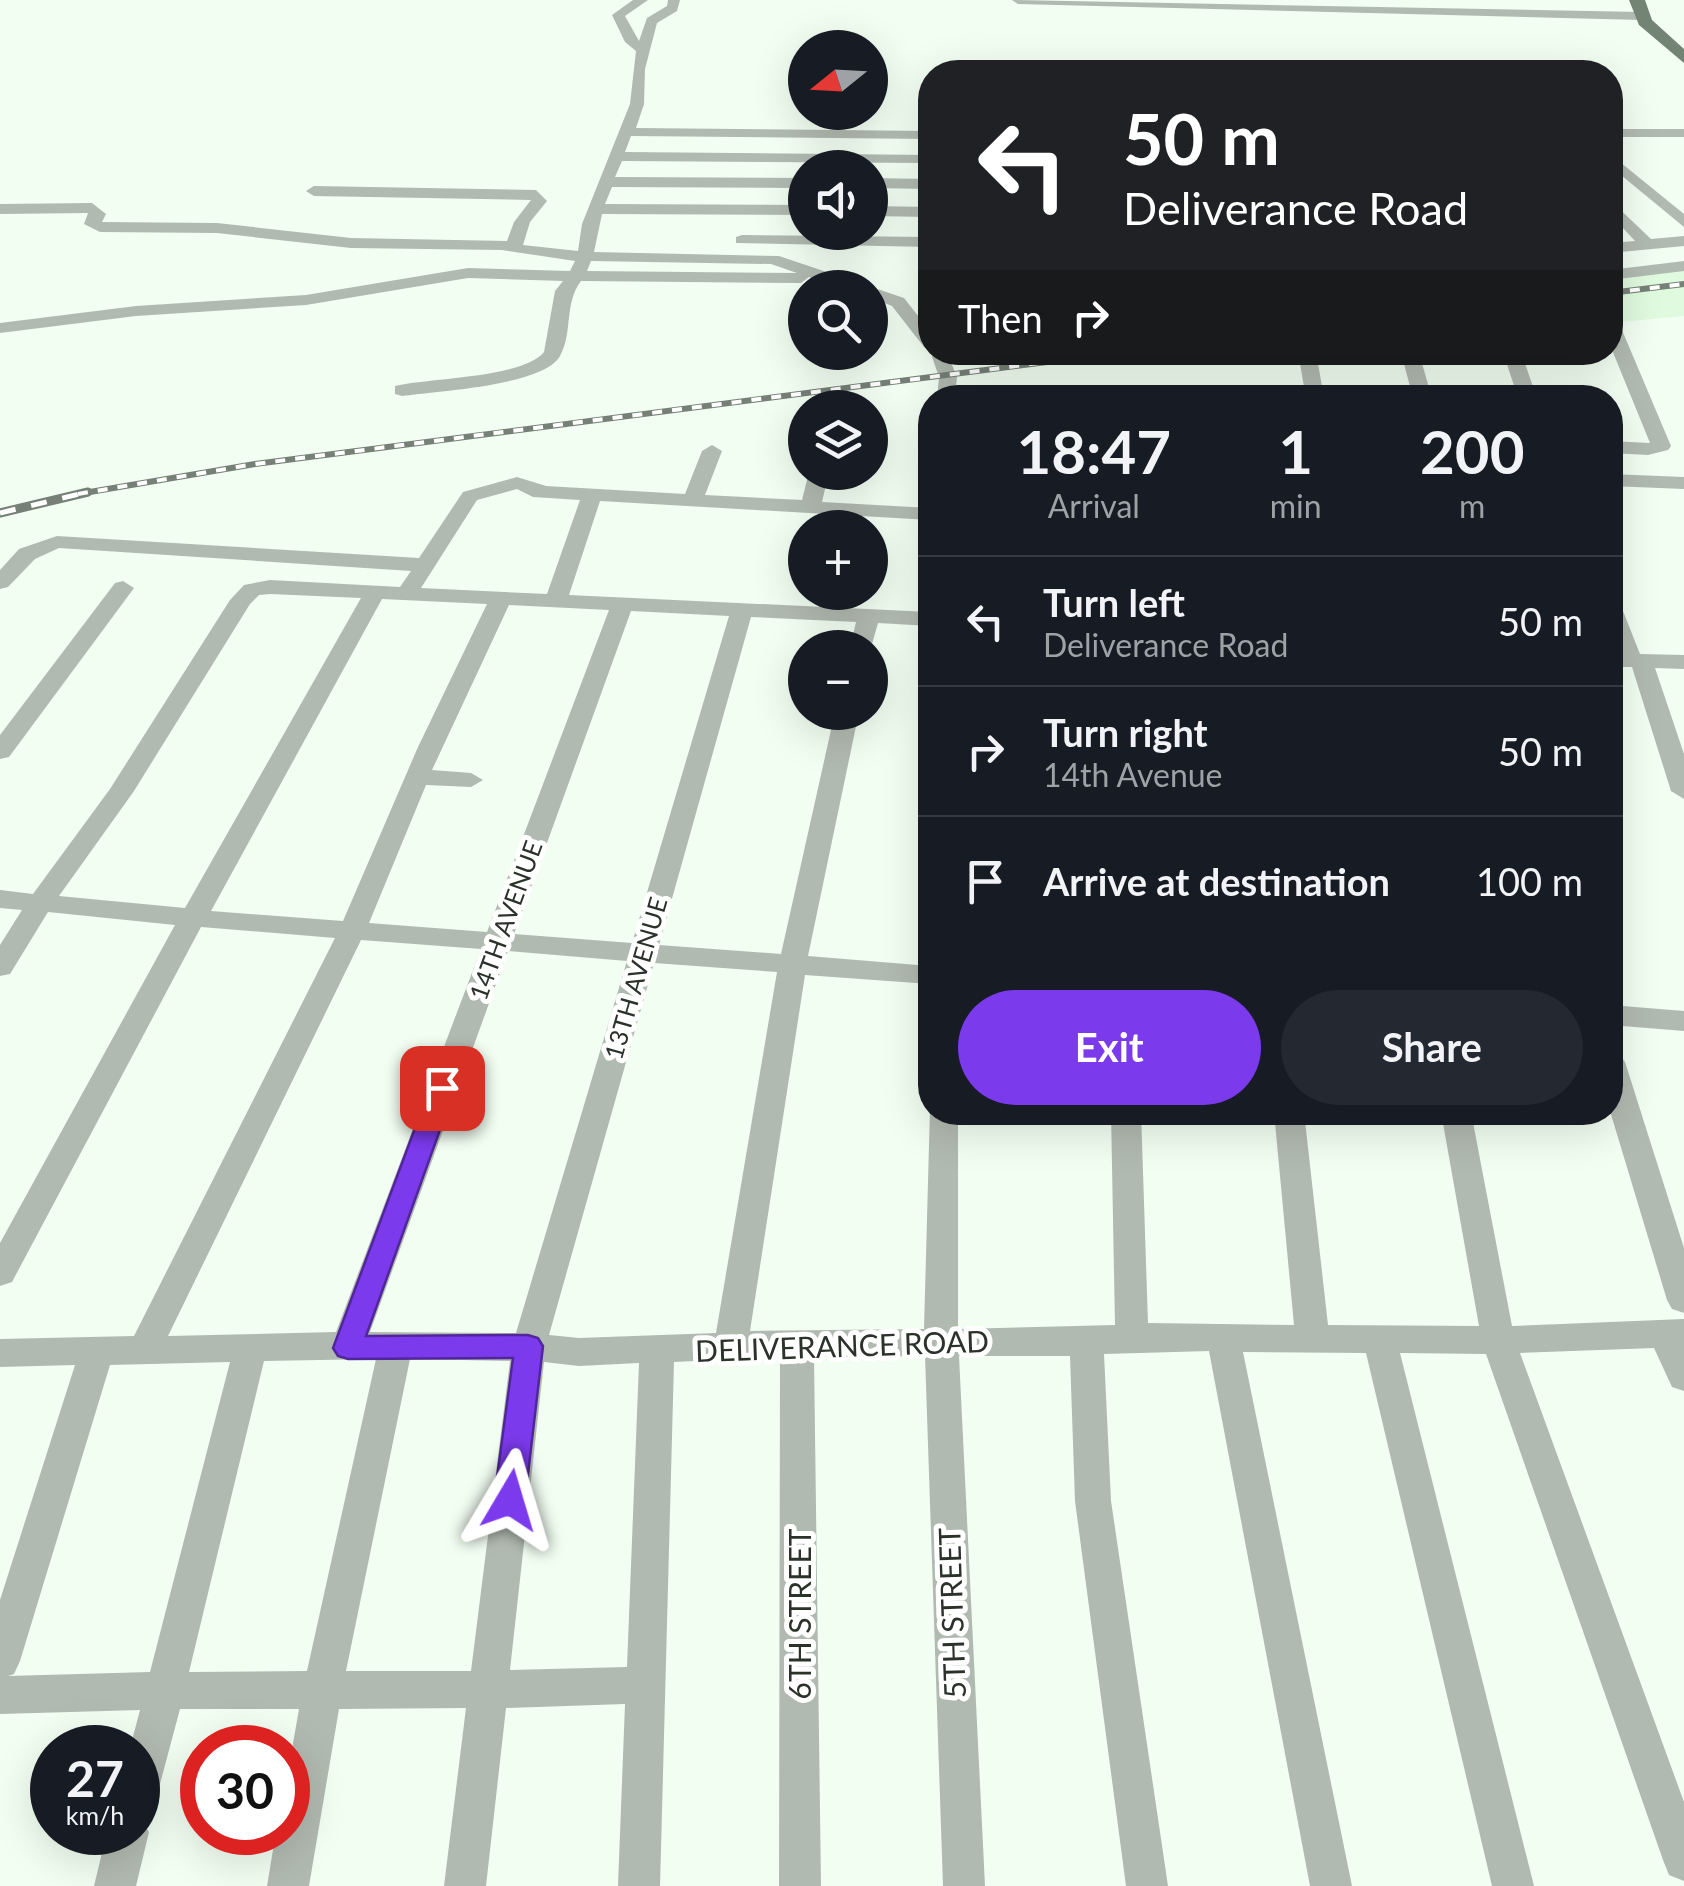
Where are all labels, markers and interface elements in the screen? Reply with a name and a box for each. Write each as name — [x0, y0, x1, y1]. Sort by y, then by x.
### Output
north arrow — [788, 30, 888, 130]
map controls — [788, 30, 888, 730]
text: 50 m — [1123, 96, 1280, 180]
icon: left — [958, 100, 1088, 230]
button: sound — [788, 150, 888, 250]
text: Deliverance Road — [1123, 181, 1468, 235]
button: search — [788, 270, 888, 370]
icon: right — [1063, 290, 1118, 345]
text: Then — [958, 295, 1043, 341]
button: layers — [788, 390, 888, 490]
text: 18:47 — [1017, 415, 1171, 487]
text: 1 — [1278, 415, 1313, 487]
text: 200 — [1420, 415, 1524, 487]
text: Arrival — [1048, 486, 1140, 525]
text: min — [1270, 486, 1322, 525]
text: m — [1459, 486, 1485, 525]
button: + — [788, 510, 888, 610]
text: Turn left — [1043, 579, 1185, 625]
icon: left — [958, 594, 1013, 649]
text: 50 m — [1498, 598, 1583, 644]
text: Deliverance Road — [1043, 625, 1288, 664]
button: − — [788, 630, 888, 730]
text: Turn right — [1043, 709, 1208, 755]
icon: right — [958, 724, 1013, 779]
text: 50 m — [1498, 728, 1583, 774]
text: 14th Avenue — [1043, 755, 1223, 794]
street label: 14TH AVENUE — [462, 836, 548, 1004]
icon: arrive — [958, 854, 1013, 909]
text: Arrive at destination — [1043, 858, 1390, 904]
text: 100 m — [1476, 858, 1583, 904]
street label: 13TH AVENUE — [598, 893, 672, 1063]
button: Exit — [958, 990, 1261, 1105]
button: Share — [1281, 990, 1583, 1105]
pin — [400, 1046, 485, 1131]
icon: arrive — [415, 1061, 470, 1116]
street label: DELIVERANCE ROAD — [695, 1322, 989, 1368]
position arrow — [458, 1448, 562, 1552]
street label: 5TH STREET — [930, 1527, 972, 1699]
street label: 6TH STREET — [781, 1528, 817, 1699]
speed limit sign: 30 — [180, 1725, 310, 1855]
text: 27 — [66, 1748, 124, 1808]
text: km/h — [66, 1800, 124, 1830]

